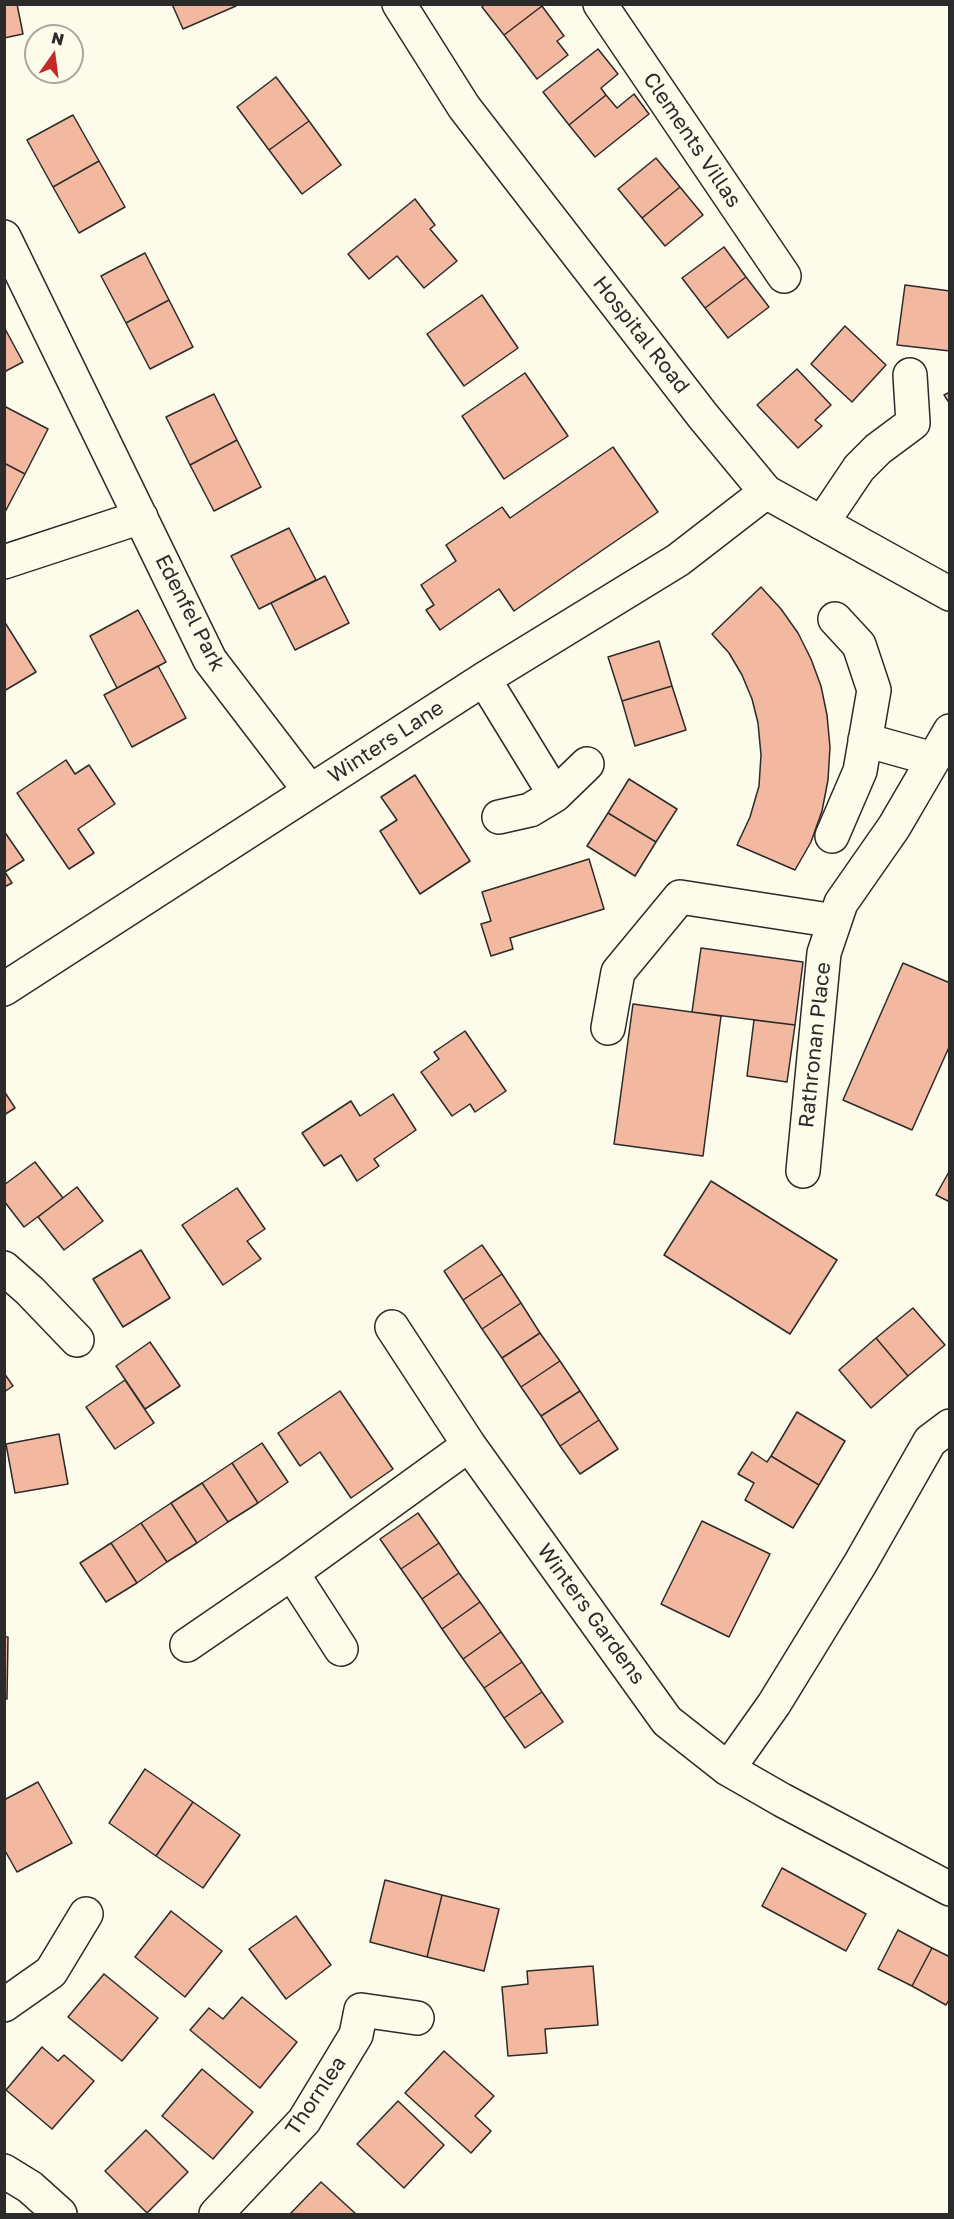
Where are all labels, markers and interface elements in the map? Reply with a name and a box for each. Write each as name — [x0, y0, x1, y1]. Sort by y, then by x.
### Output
north arrow — [24, 24, 84, 84]
text: N — [50, 27, 66, 50]
street label: Clements Villas — [638, 68, 746, 212]
street label: Hospital Road — [587, 271, 695, 399]
street label: Edenfel Park — [150, 550, 230, 676]
street label: Winters Lane — [323, 695, 449, 789]
street label: Rathronan Place — [794, 961, 836, 1129]
street label: Winters Gardens — [532, 1539, 650, 1689]
street label: Thornlea — [280, 2052, 352, 2140]

